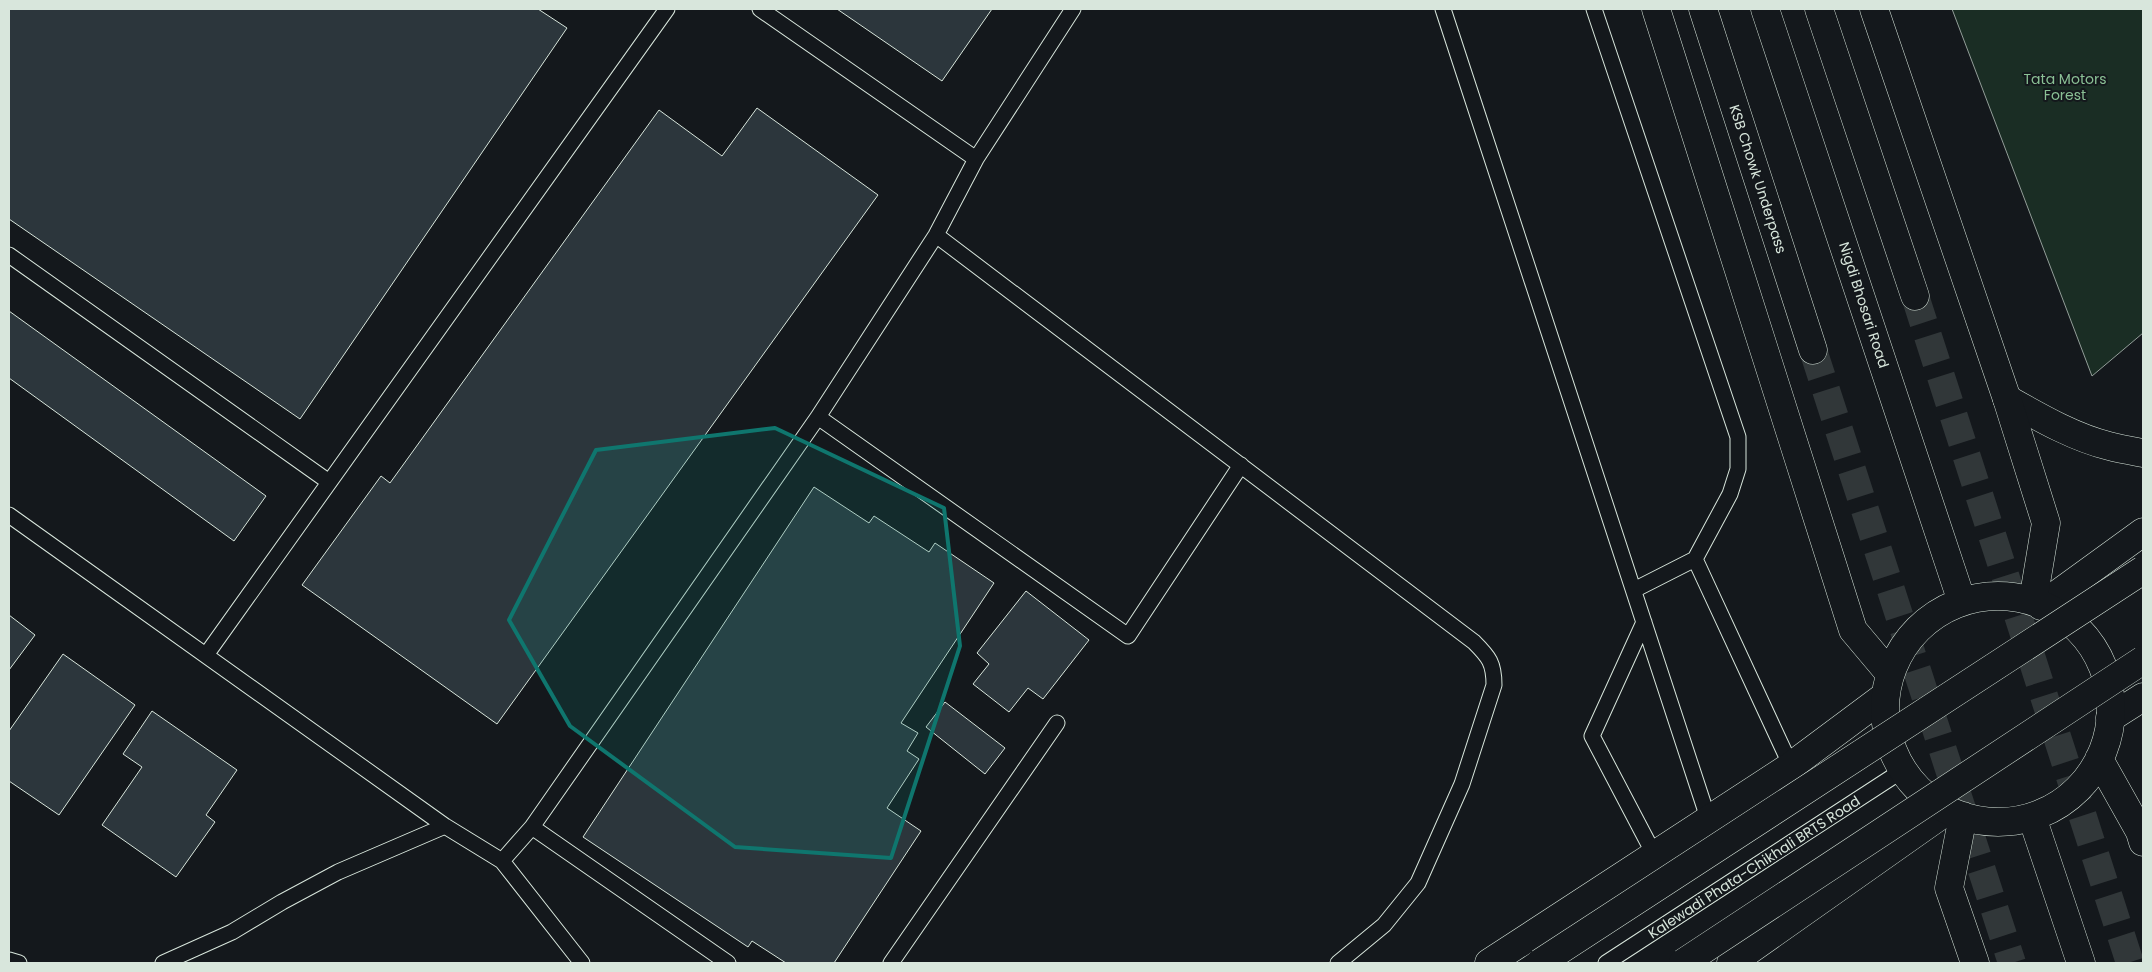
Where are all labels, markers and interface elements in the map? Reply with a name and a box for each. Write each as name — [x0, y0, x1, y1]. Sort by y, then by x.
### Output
park label: Tata Motors Forest — [2024, 69, 2106, 105]
street label: KSB Chowk Underpass — [1724, 102, 1792, 256]
street label: Nigdi Bhosari Road — [1834, 239, 1894, 371]
street label: Kalewadi Phata-Chikhali BRTS Road — [1644, 791, 1864, 943]

